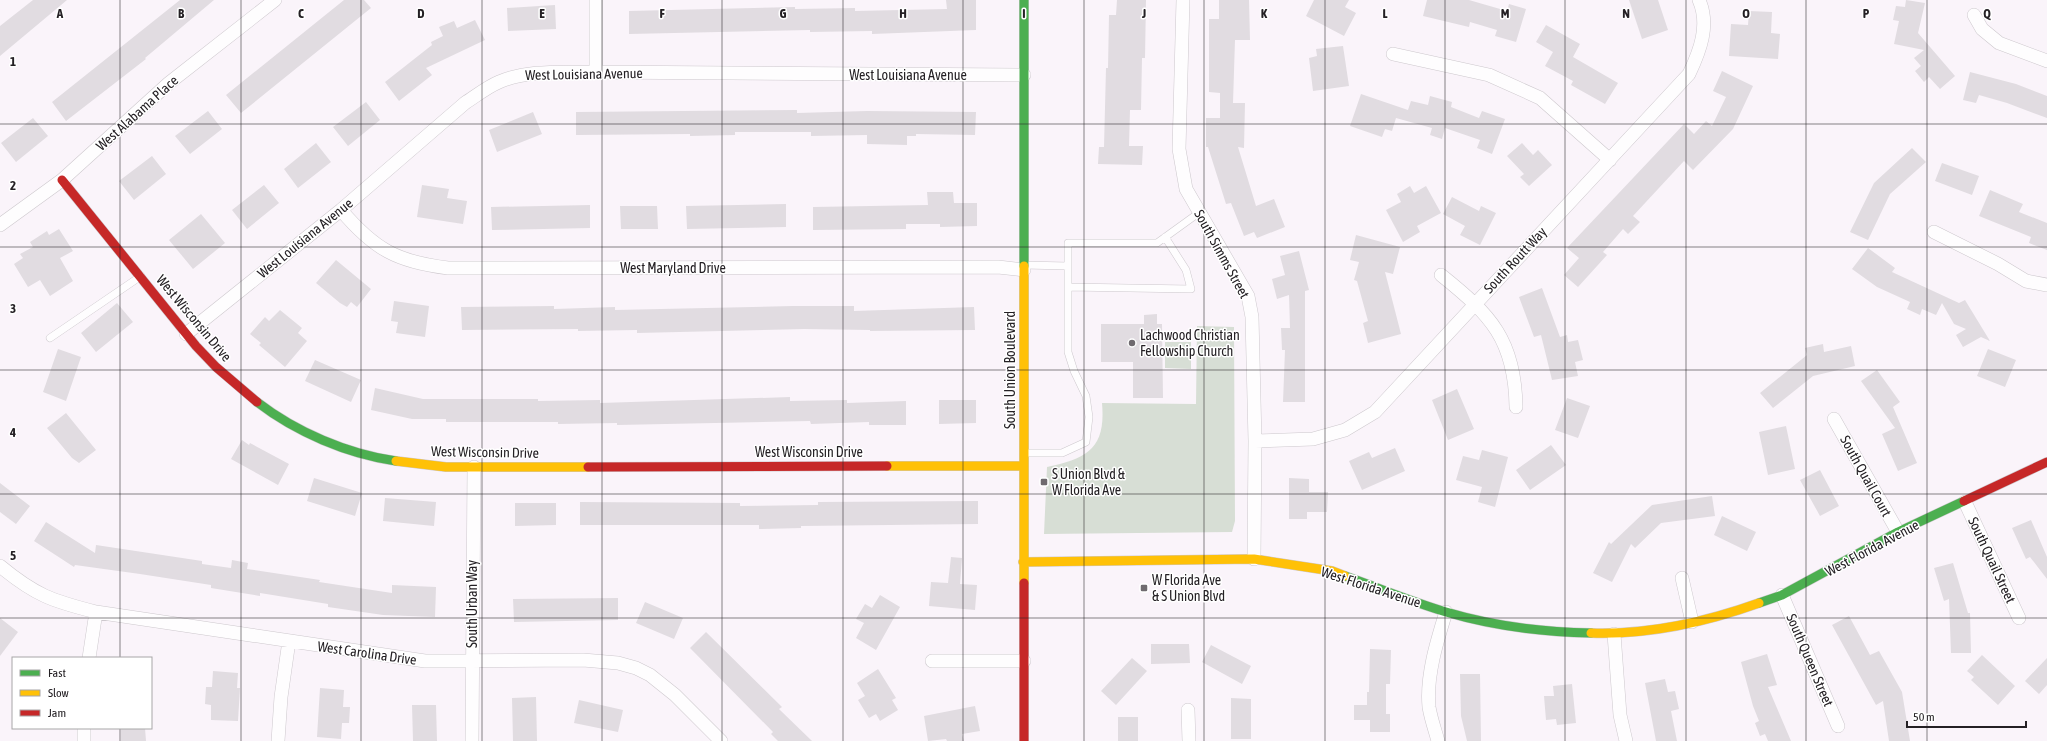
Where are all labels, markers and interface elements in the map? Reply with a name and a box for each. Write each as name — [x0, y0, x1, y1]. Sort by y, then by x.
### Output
text: A — [56, 6, 64, 21]
text: B — [178, 6, 185, 21]
text: C — [298, 6, 304, 21]
text: D — [417, 6, 425, 21]
text: E — [539, 6, 545, 21]
text: F — [659, 6, 665, 21]
text: G — [780, 6, 787, 21]
text: H — [899, 6, 907, 21]
text: I — [1022, 6, 1026, 21]
text: J — [1141, 6, 1146, 21]
text: K — [1261, 6, 1268, 21]
text: L — [1382, 6, 1388, 21]
text: M — [1501, 6, 1510, 21]
text: N — [1622, 6, 1630, 21]
text: O — [1742, 6, 1750, 21]
text: P — [1863, 6, 1870, 21]
text: Q — [1983, 6, 1991, 21]
text: 1 — [10, 54, 16, 69]
street label: West Louisiana Avenue — [525, 65, 643, 83]
street label: West Louisiana Avenue — [849, 67, 967, 83]
street label: West Alabama Place — [93, 72, 181, 154]
text: 2 — [10, 178, 16, 193]
street label: West Louisiana Avenue — [254, 195, 356, 281]
street label: South Simms Street — [1191, 207, 1253, 301]
street label: South Routt Way — [1480, 224, 1550, 296]
street label: West Maryland Drive — [620, 260, 726, 276]
street label: West Wisconsin Drive — [153, 272, 235, 364]
text: 3 — [10, 301, 16, 316]
street label: South Union Boulevard — [1002, 311, 1018, 429]
place label: Lachwood Christian Fellowship Church — [1140, 327, 1240, 359]
marker: Lachwood Christian Fellowship Church — [1127, 338, 1137, 348]
text: 4 — [9, 425, 16, 440]
street label: South Quail Court — [1837, 433, 1895, 519]
street label: West Wisconsin Drive — [431, 443, 539, 461]
street label: West Wisconsin Drive — [755, 444, 863, 460]
place label: S Union Blvd & W Florida Ave — [1052, 466, 1126, 498]
marker: S Union Blvd & W Florida Ave — [1039, 477, 1049, 487]
street label: South Quail Street — [1965, 514, 2019, 606]
street label: West Florida Avenue — [1822, 517, 1922, 579]
text: 5 — [10, 548, 16, 563]
street label: South Urban Way — [464, 560, 480, 648]
street label: West Florida Avenue — [1319, 563, 1423, 611]
place label: W Florida Ave & S Union Blvd — [1152, 572, 1225, 604]
marker: W Florida Ave & S Union Blvd — [1139, 583, 1149, 593]
street label: South Queen Street — [1783, 611, 1837, 709]
street label: West Carolina Drive — [316, 638, 418, 668]
legend — [12, 657, 152, 729]
text: Fast — [48, 666, 66, 680]
text: Slow — [48, 686, 69, 700]
scale bar — [1907, 703, 2026, 729]
text: Jam — [48, 706, 66, 720]
text: 50 m — [1913, 710, 1935, 724]

